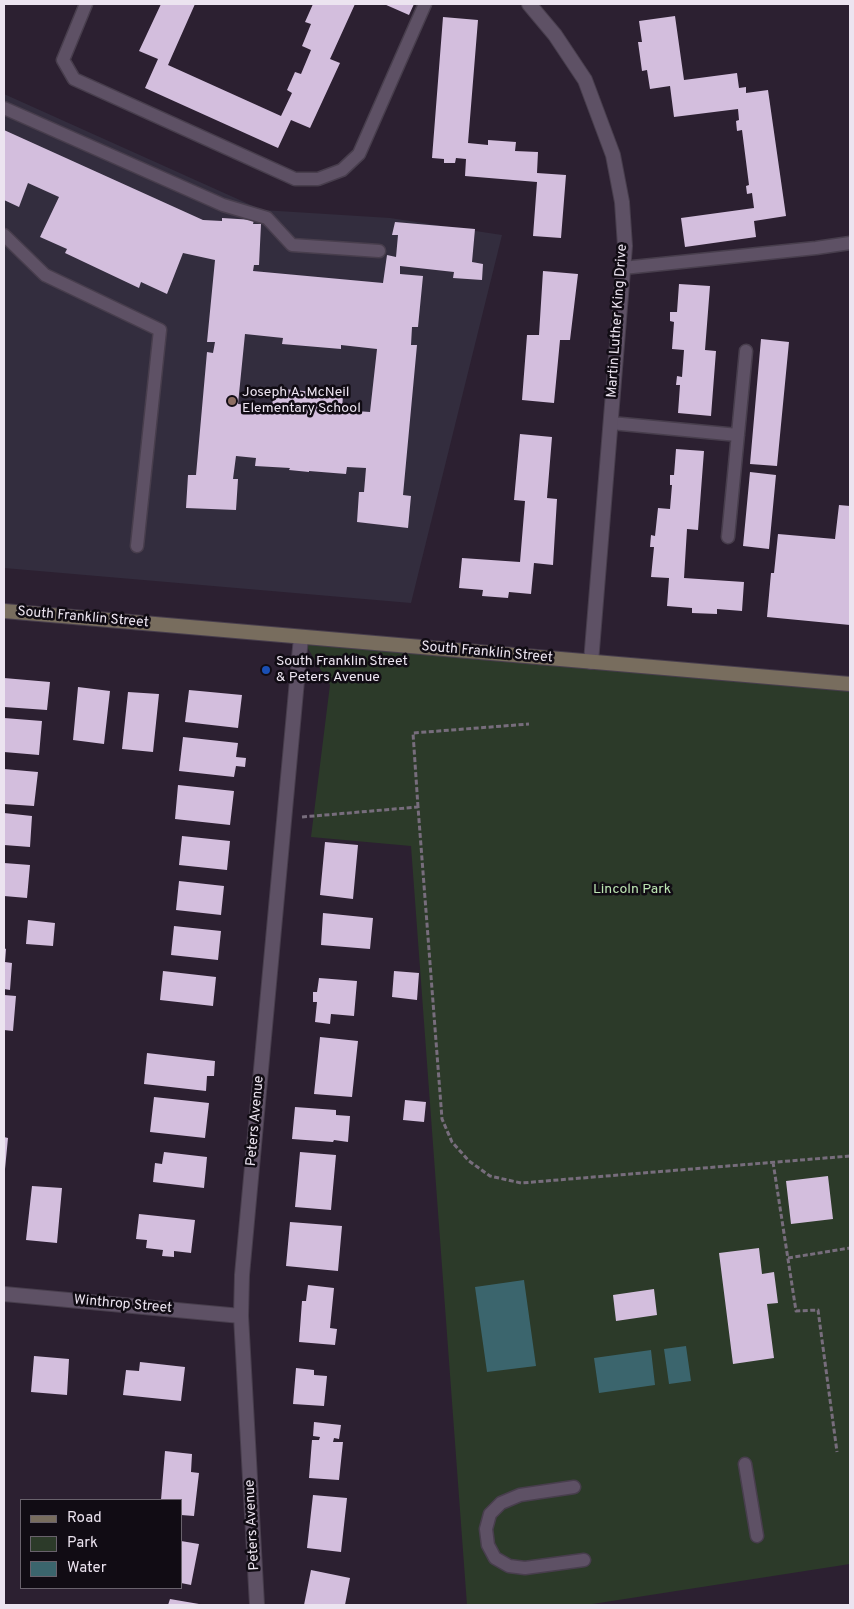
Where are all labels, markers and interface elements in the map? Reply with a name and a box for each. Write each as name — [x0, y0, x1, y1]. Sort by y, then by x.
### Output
street label: Martin Luther King Drive — [604, 243, 632, 399]
place label: Joseph A. McNeil Elementary School — [242, 385, 361, 418]
marker: Joseph A. McNeil Elementary School — [226, 395, 238, 407]
street label: South Franklin Street — [17, 604, 149, 632]
street label: South Franklin Street — [421, 639, 553, 667]
place label: South Franklin Street & Peters Avenue — [276, 654, 408, 686]
marker: South Franklin Street & Peters Avenue — [260, 664, 272, 676]
park label: Lincoln Park — [593, 882, 671, 898]
street label: Peters Avenue — [244, 1075, 268, 1167]
street label: Winthrop Street — [73, 1292, 173, 1318]
street label: Peters Avenue — [242, 1479, 264, 1571]
legend — [20, 1499, 182, 1589]
text: Road — [67, 1509, 102, 1528]
text: Park — [67, 1534, 98, 1553]
text: Water — [67, 1559, 106, 1578]

